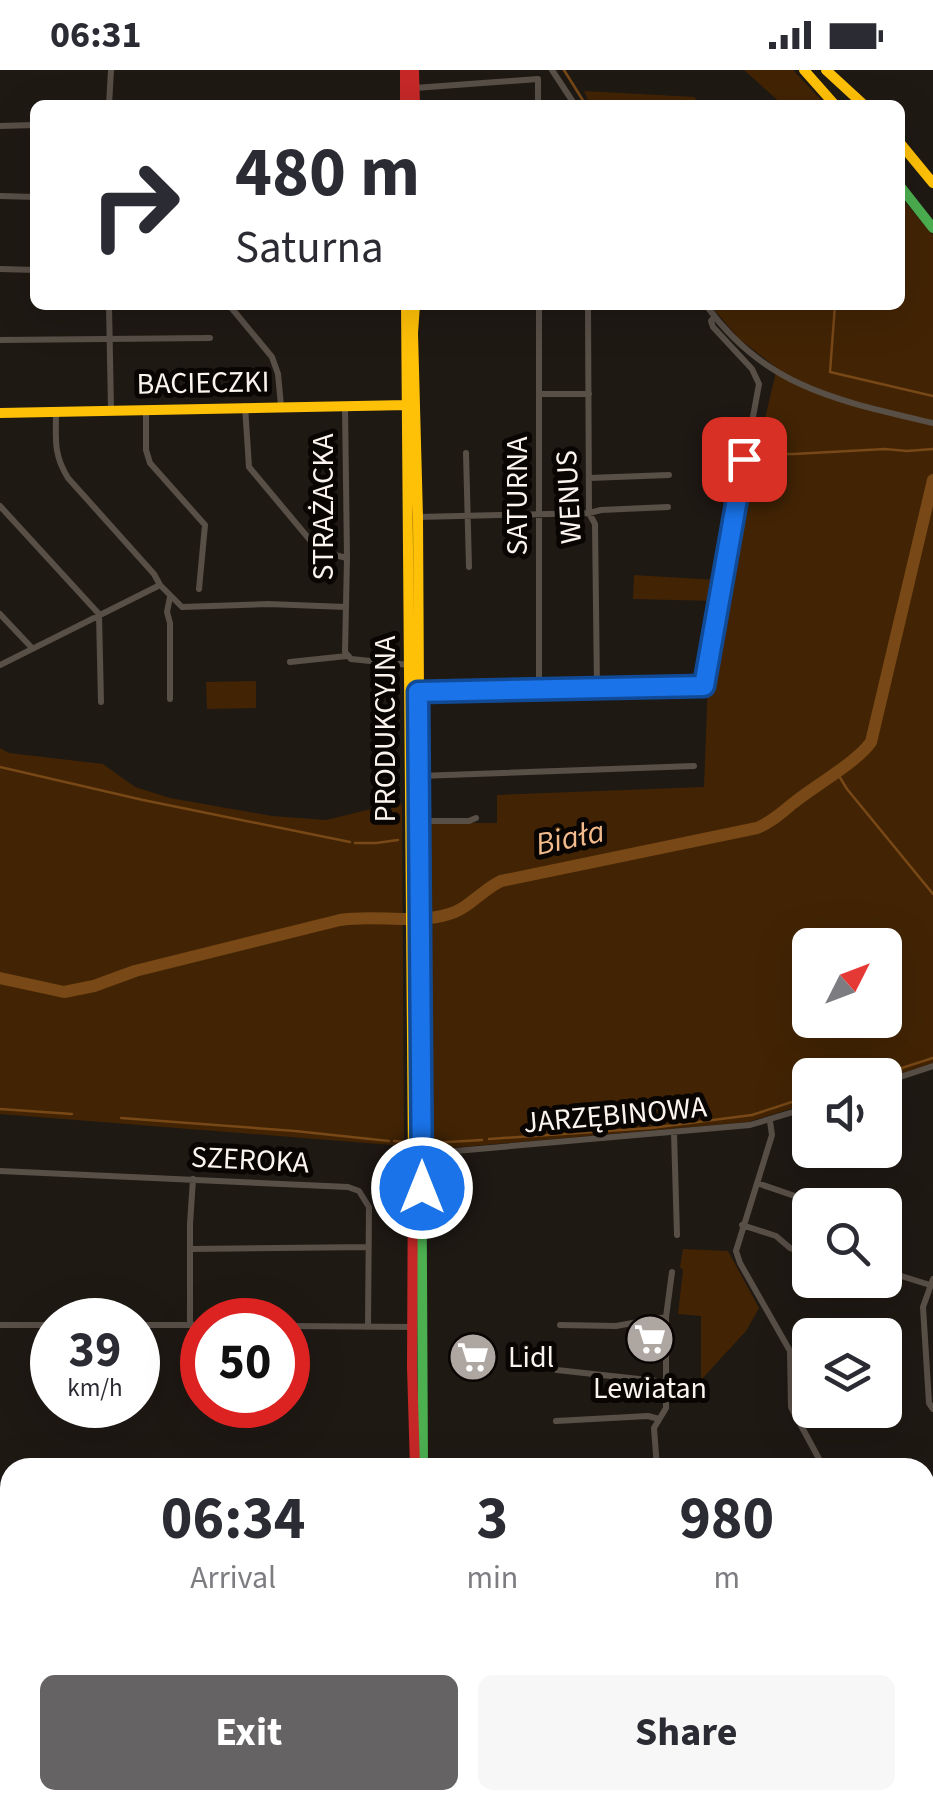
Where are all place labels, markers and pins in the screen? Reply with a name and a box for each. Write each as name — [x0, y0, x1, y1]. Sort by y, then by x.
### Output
pin — [702, 417, 787, 502]
supermarket icon: Lewiatan — [624, 1313, 676, 1365]
supermarket icon: Lidl — [447, 1331, 499, 1383]
place label: Lidl — [508, 1336, 554, 1379]
place label: Lewiatan — [593, 1367, 707, 1410]

